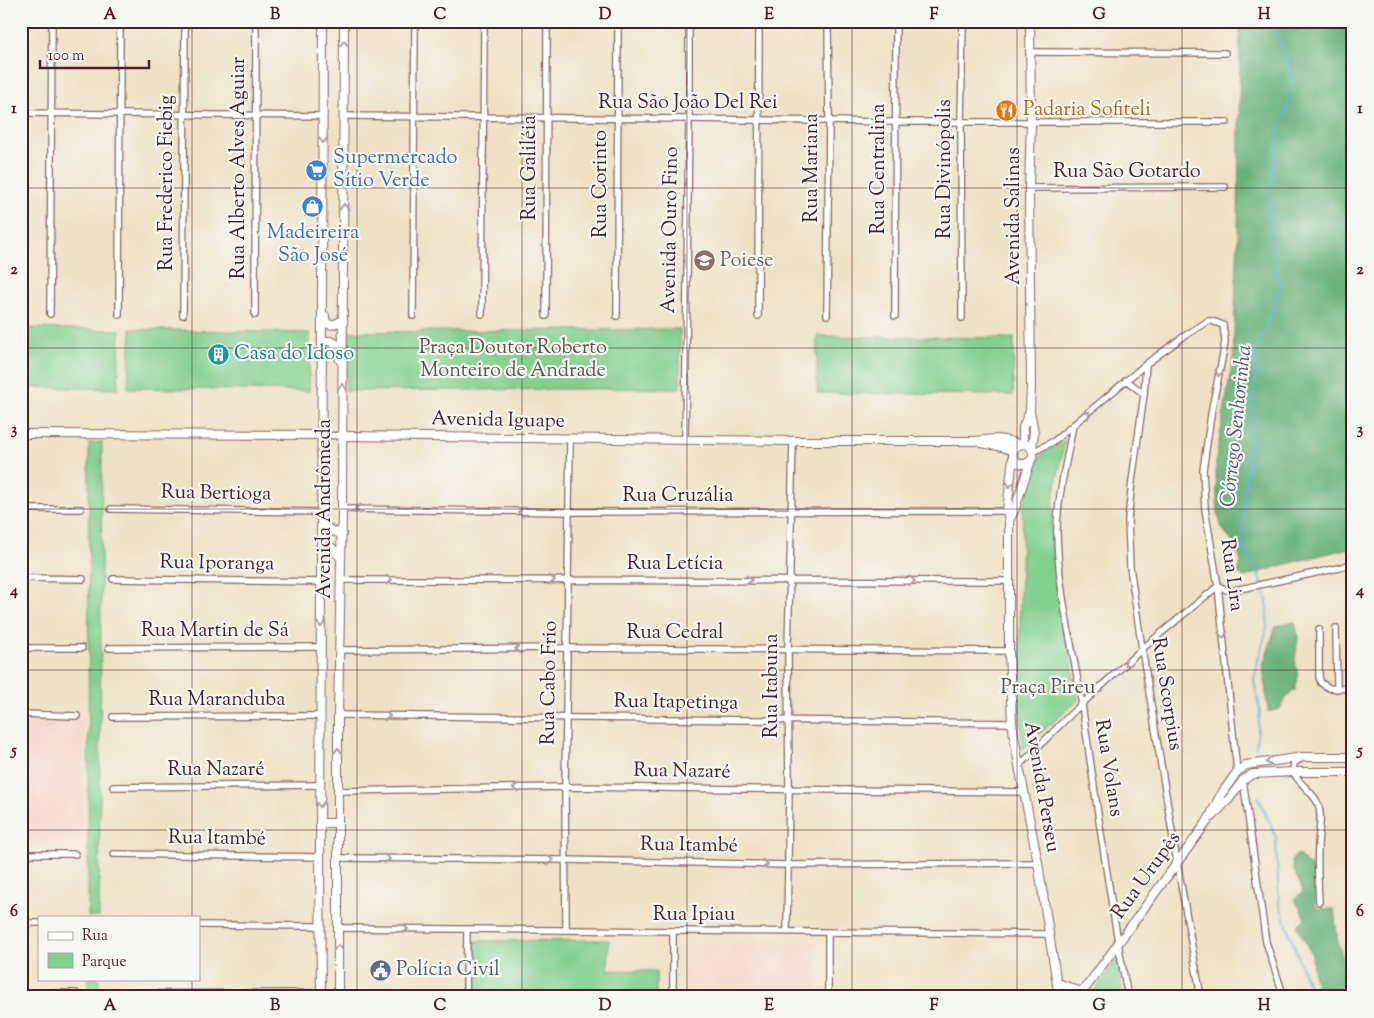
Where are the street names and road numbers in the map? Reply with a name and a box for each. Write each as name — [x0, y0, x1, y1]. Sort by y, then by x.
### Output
street label: Rua Alberto Alves Aguiar — [225, 56, 254, 279]
street label: Rua São João Del Rei — [598, 89, 778, 118]
street label: Rua Frederico Fiebig — [153, 95, 182, 271]
street label: Rua Divinópolis — [931, 99, 960, 239]
street label: Rua Centralina — [865, 103, 894, 235]
street label: Rua Mariana — [798, 113, 827, 223]
street label: Rua Galiléia — [516, 115, 545, 221]
street label: Rua Corinto — [587, 130, 616, 238]
street label: Avenida Ouro Fino — [655, 146, 687, 314]
street label: Avenida Salinas — [1000, 147, 1029, 285]
street label: Rua São Gotardo — [1053, 158, 1201, 187]
street label: Avenida Iguape — [431, 405, 565, 437]
street label: Avenida Andrômeda — [311, 419, 340, 599]
street label: Rua Bertioga — [160, 479, 272, 509]
street label: Rua Cruzália — [623, 482, 733, 511]
street label: Rua Lira — [1212, 537, 1250, 613]
street label: Rua Iporanga — [159, 549, 275, 579]
street label: Rua Letícia — [627, 550, 723, 579]
street label: Rua Martin de Sá — [141, 617, 289, 646]
street label: Rua Cedral — [626, 619, 724, 648]
street label: Rua Cabo Frio — [534, 620, 566, 746]
street label: Rua Itabuna — [758, 634, 787, 738]
street label: Rua Scorpius — [1143, 635, 1189, 753]
street label: Rua Maranduba — [148, 686, 286, 715]
street label: Rua Itapetinga — [613, 687, 739, 719]
street label: Rua Volans — [1086, 717, 1130, 819]
street label: Avenida Perseu — [1015, 719, 1067, 855]
street label: Rua Nazaré — [167, 756, 265, 785]
street label: Rua Nazaré — [633, 757, 731, 787]
street label: Rua Itambé — [168, 824, 266, 854]
street label: Rua Urupês — [1105, 826, 1189, 926]
street label: Rua Itambé — [640, 831, 738, 861]
street label: Rua Ipiau — [653, 901, 736, 930]

